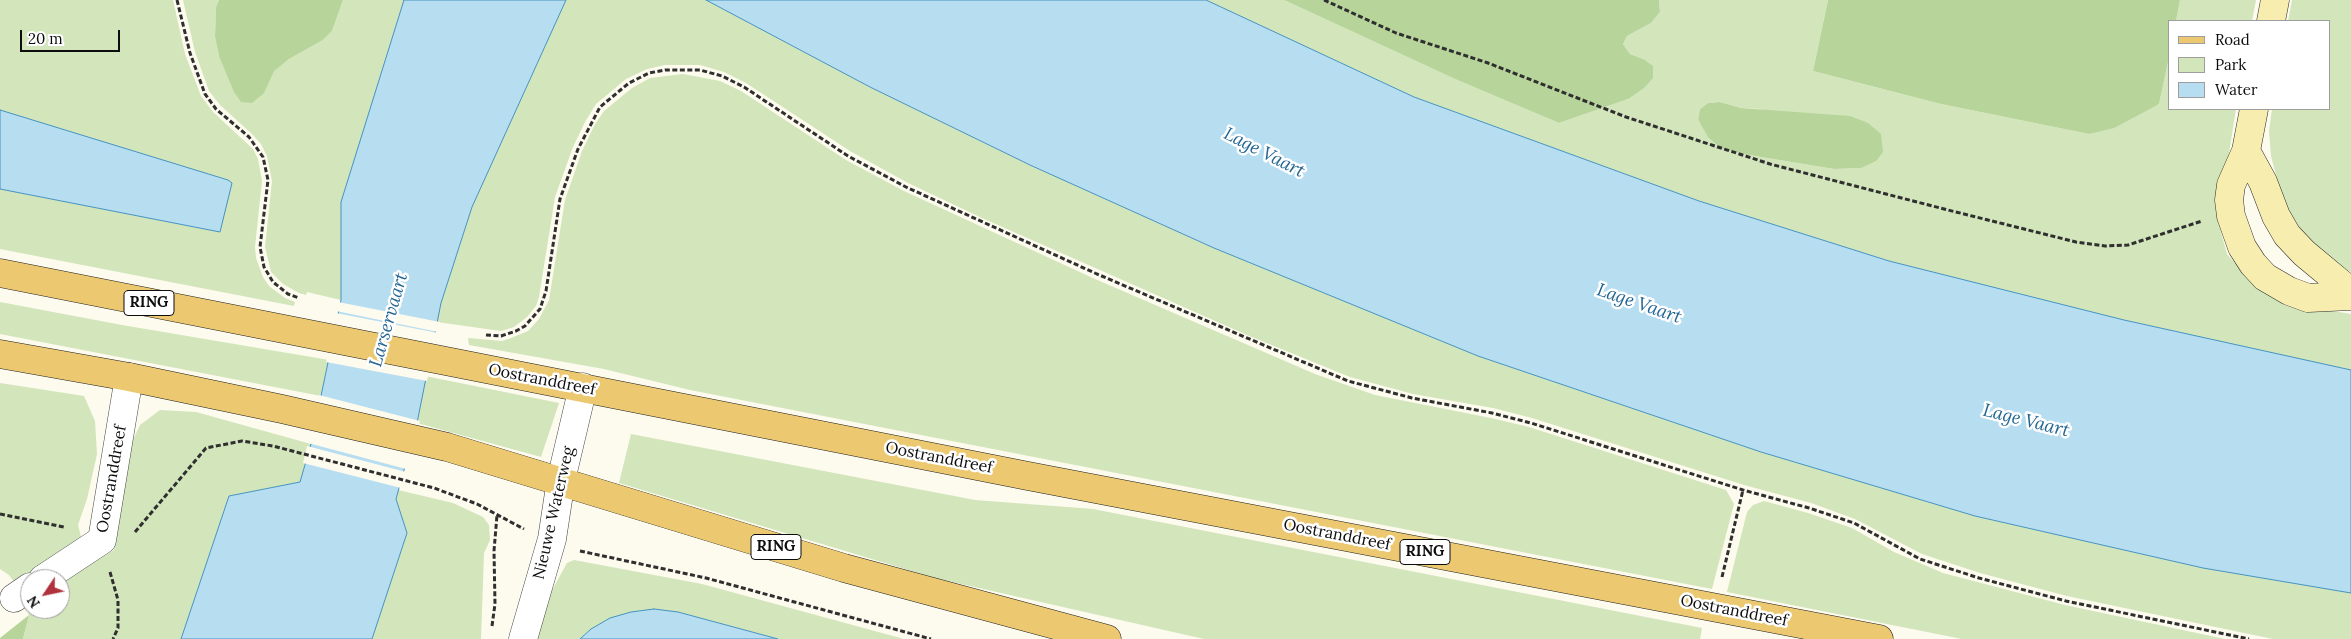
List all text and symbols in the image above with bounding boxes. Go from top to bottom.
scale bar [22,20,122,52]
legend [2168,20,2331,110]
text: 20 m [28,29,63,48]
text: Road [2215,30,2250,49]
text: Park [2215,55,2246,74]
text: Water [2215,80,2257,99]
water label: Lage Vaart [1220,123,1308,183]
water label: Larservaart [365,271,413,369]
water label: Lage Vaart [1594,279,1684,329]
road number: RING [124,290,174,316]
street label: Oostranddreef [487,360,597,400]
water label: Lage Vaart [1981,400,2071,442]
street label: Oostranddreef [93,424,131,534]
street label: Oostranddreef [884,438,994,478]
street label: Nieuwe Waterweg [529,445,579,581]
street label: Oostranddreef [1282,515,1392,555]
road number: RING [751,534,801,560]
road number: RING [1400,540,1450,564]
north arrow [20,569,70,619]
street label: Oostranddreef [1679,591,1789,631]
text: N [23,592,44,611]

